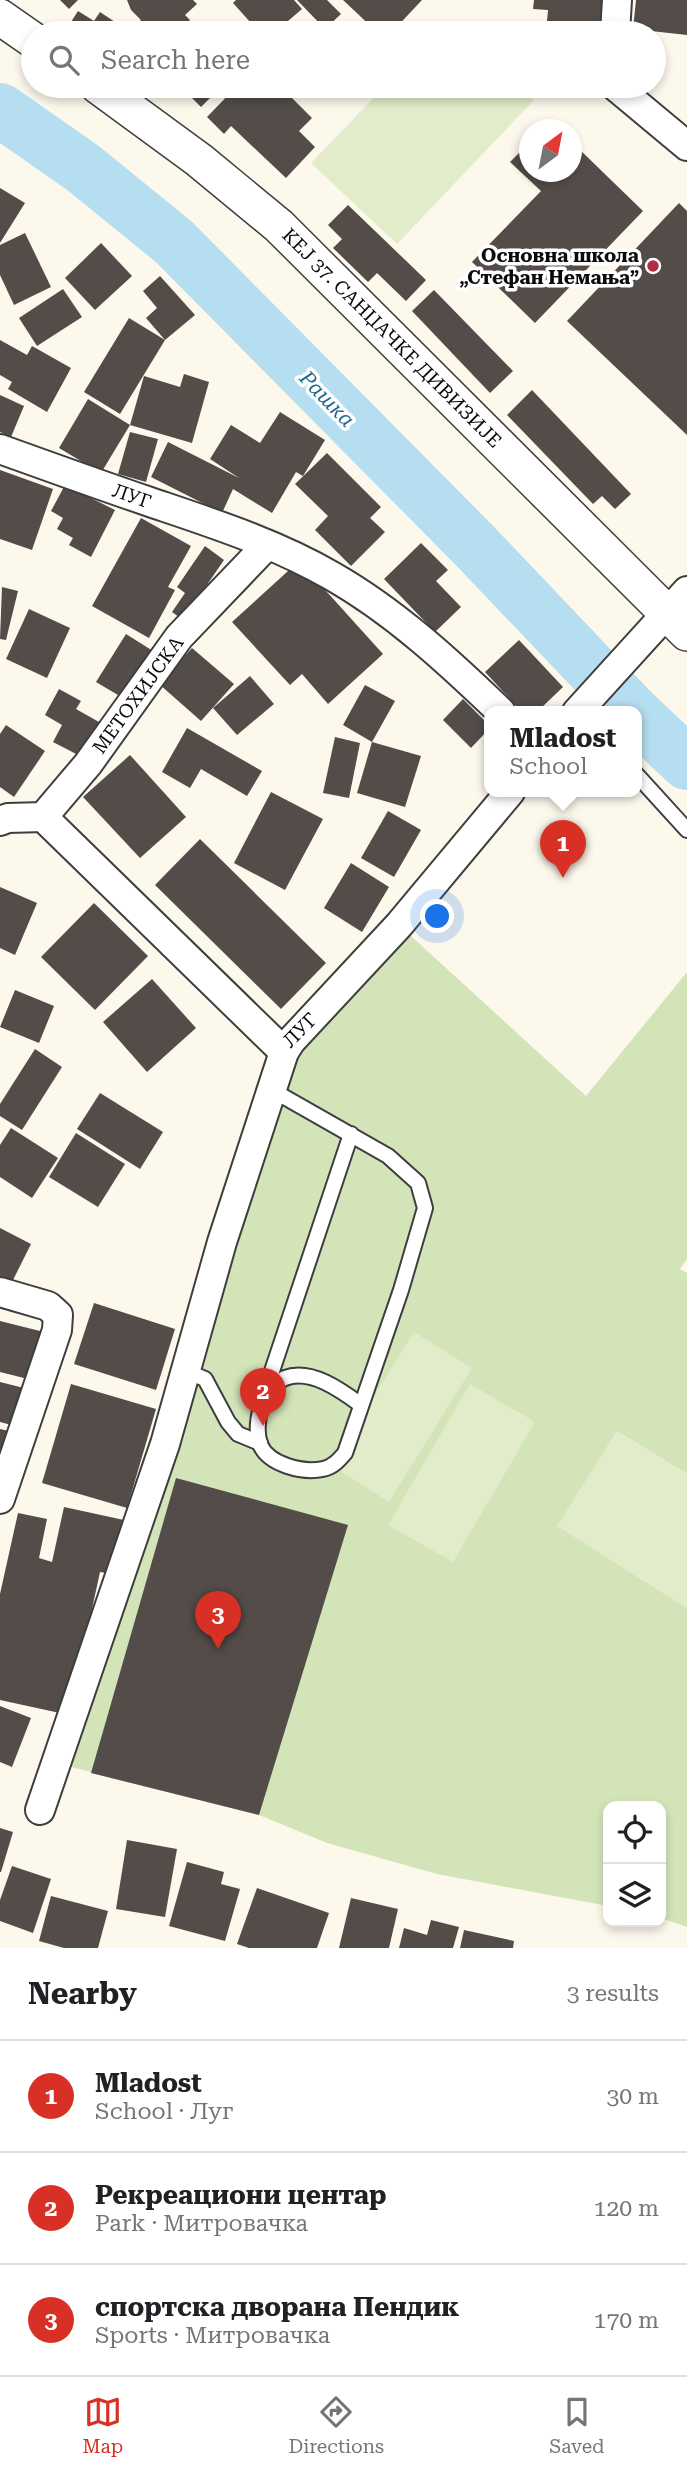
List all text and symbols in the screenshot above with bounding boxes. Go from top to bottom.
search box [21,21,666,98]
icon: search [45,41,83,79]
text: Search here [101,45,250,75]
north arrow [519,119,582,182]
street label: КЕЈ 37. САНЏАЧКЕ ДИВИЗИЈЕ [278,224,506,452]
place label: Основна школа „Стефан Немања” [459,244,639,289]
marker: Основна школа „Стефан Немања” [645,258,661,274]
water label: Рашка [294,365,359,432]
street label: ЛУГ [110,479,154,513]
street label: МЕТОХИЈСКА [88,631,189,758]
popup [484,706,642,797]
text: Mladost [510,723,616,753]
text: School [510,753,587,780]
pin: 1 [540,820,586,878]
your location [420,899,454,933]
street label: ЛУГ [278,1008,322,1052]
pin: 2 [240,1368,286,1426]
pin: 3 [195,1591,241,1649]
map controls [603,1801,666,1927]
button: locate [603,1801,666,1864]
button: layers [603,1864,666,1927]
text: Nearby [28,1976,137,2011]
text: 3 results [567,1980,659,2007]
text: Mladost [95,2068,202,2098]
text: 1 [45,2083,57,2110]
text: 30 m [606,2083,659,2110]
text: School · Луг [95,2098,234,2125]
text: Рекреациони центар [95,2180,387,2210]
text: 2 [45,2195,57,2222]
text: 120 m [594,2195,659,2222]
text: Park · Митровачка [95,2210,308,2237]
text: спортска дворана Пендик [95,2292,459,2322]
text: 3 [45,2307,57,2334]
text: 170 m [594,2307,659,2334]
text: Sports · Митровачка [95,2322,330,2349]
tab: Map [83,2393,123,2458]
tab: Directions [288,2393,384,2458]
tab: Saved [549,2393,604,2458]

